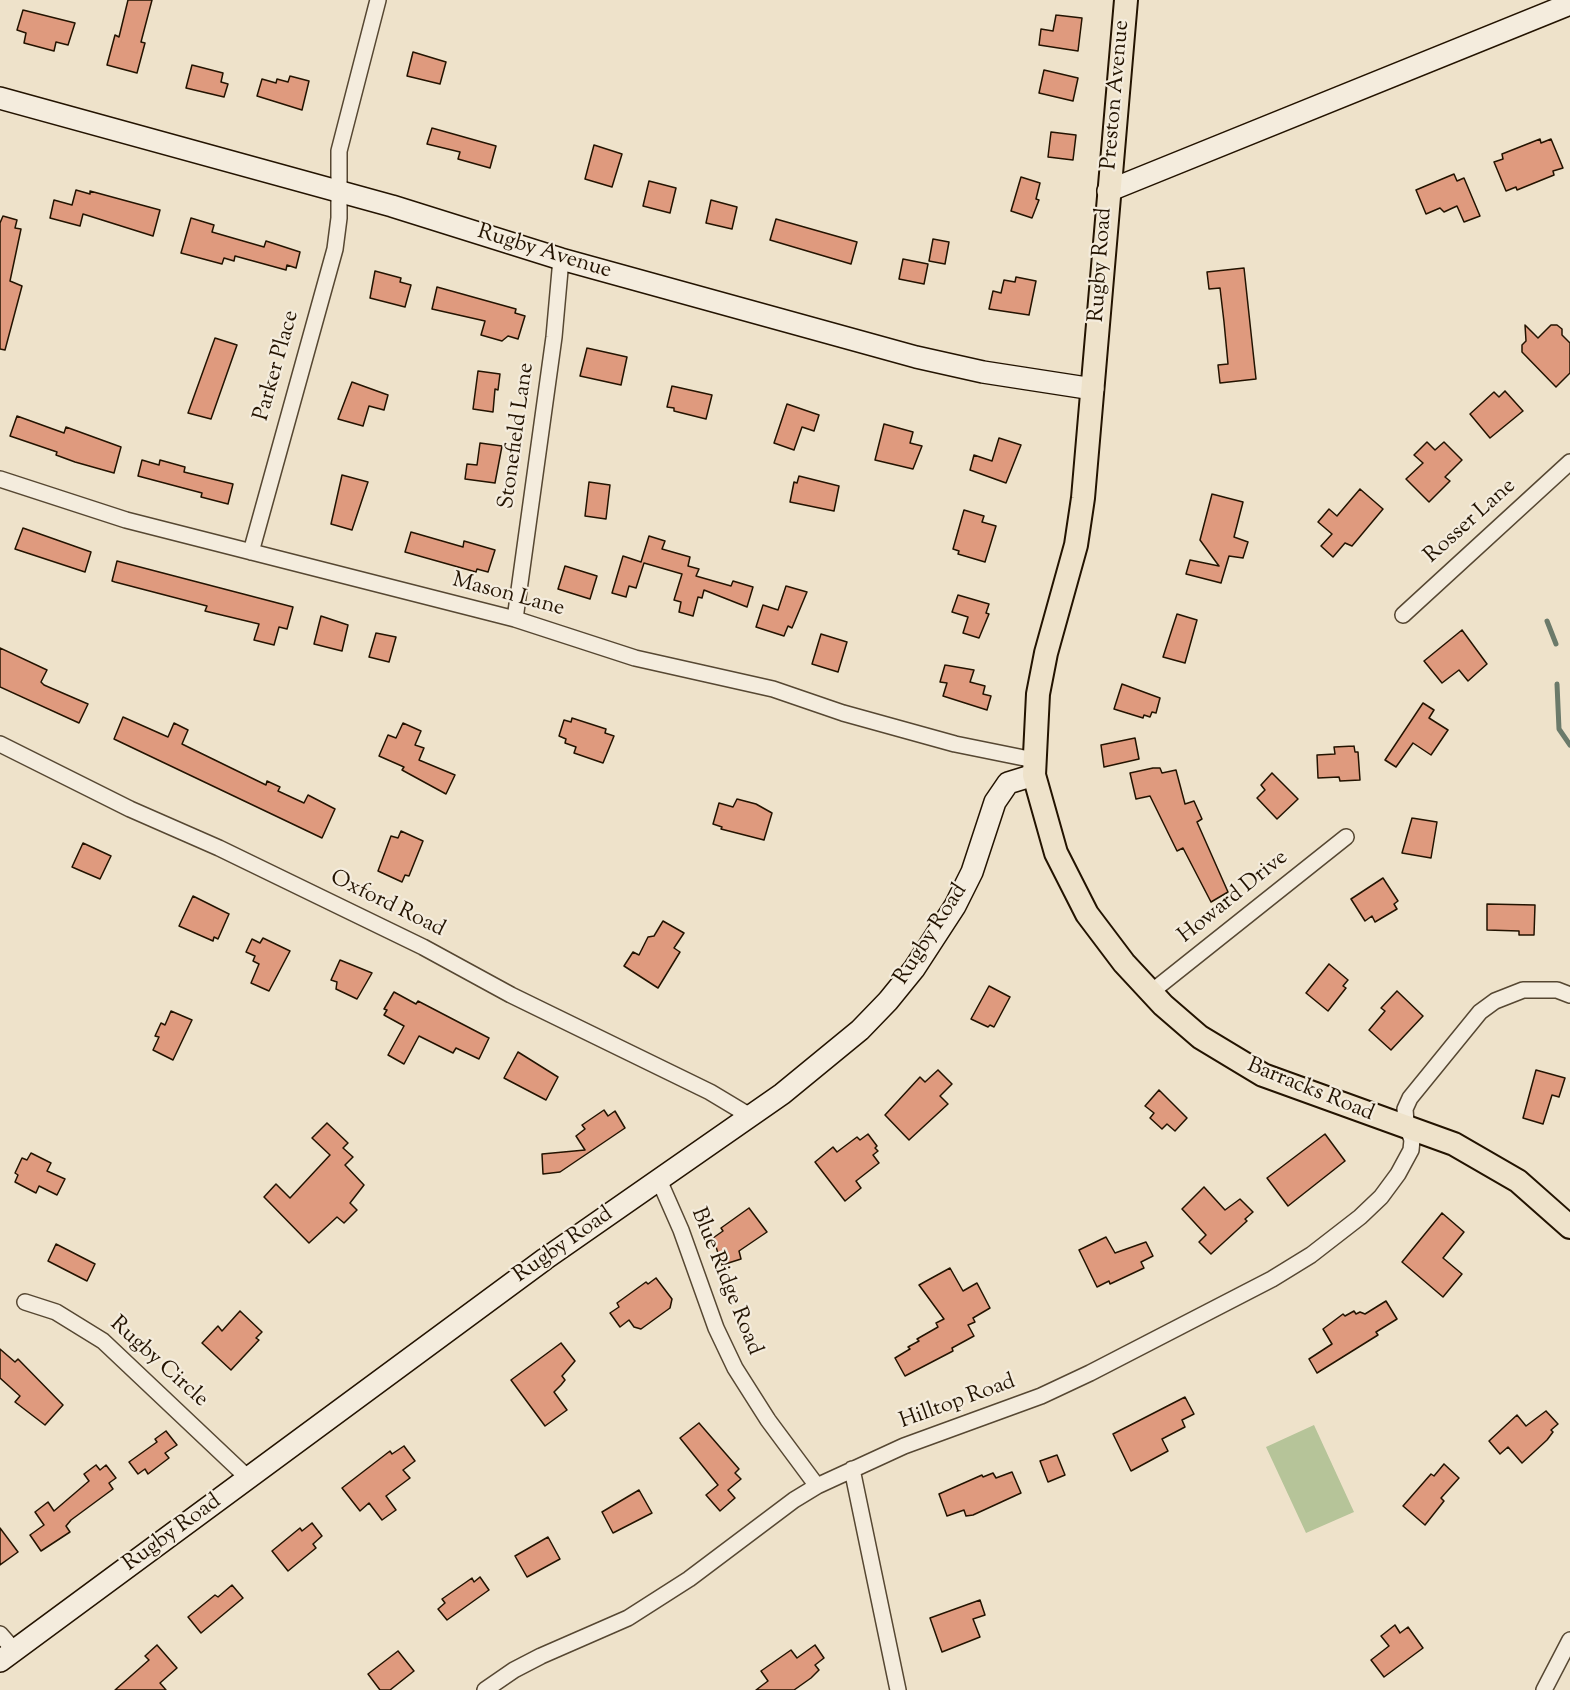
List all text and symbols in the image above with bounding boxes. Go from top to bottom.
street label: Preston Avenue [1097,19,1137,171]
street label: Rugby Road [1085,207,1119,323]
street label: Rugby Avenue [474,220,614,286]
street label: Parker Place [250,308,306,424]
street label: Stonefield Lane [495,361,541,511]
street label: Rosser Lane [1420,474,1522,570]
street label: Mason Lane [449,568,567,624]
street label: Howard Drive [1174,846,1294,950]
street label: Oxford Road [325,866,449,944]
street label: Rugby Road [890,880,974,990]
street label: Barracks Road [1243,1054,1377,1128]
street label: Rugby Road [509,1202,619,1290]
street label: Blue Ridge Road [683,1205,767,1359]
street label: Rugby Circle [103,1312,213,1414]
street label: Hilltop Road [896,1370,1020,1436]
street label: Rugby Road [119,1490,227,1578]

